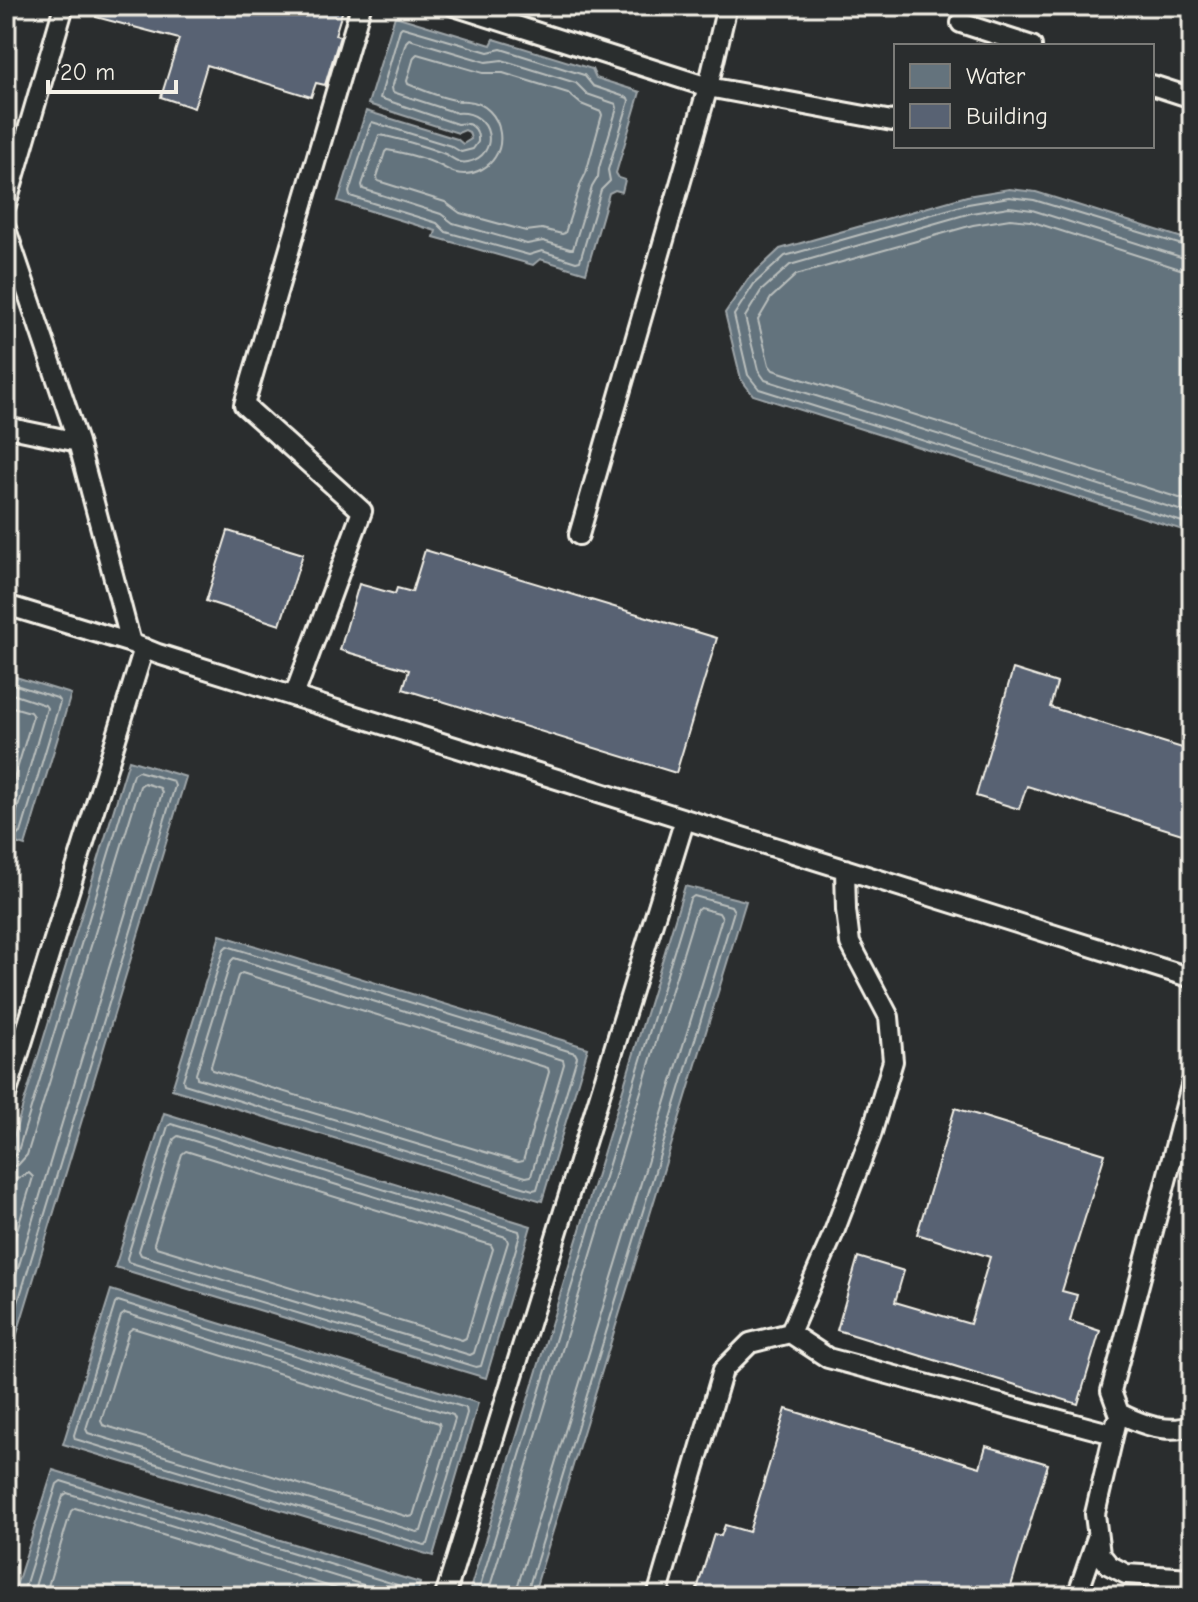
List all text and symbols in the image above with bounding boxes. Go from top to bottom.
scale bar [48,44,176,94]
legend [894,44,1154,148]
text: 20 m [60,58,115,86]
text: Water [966,62,1026,90]
text: Building [966,102,1048,130]

